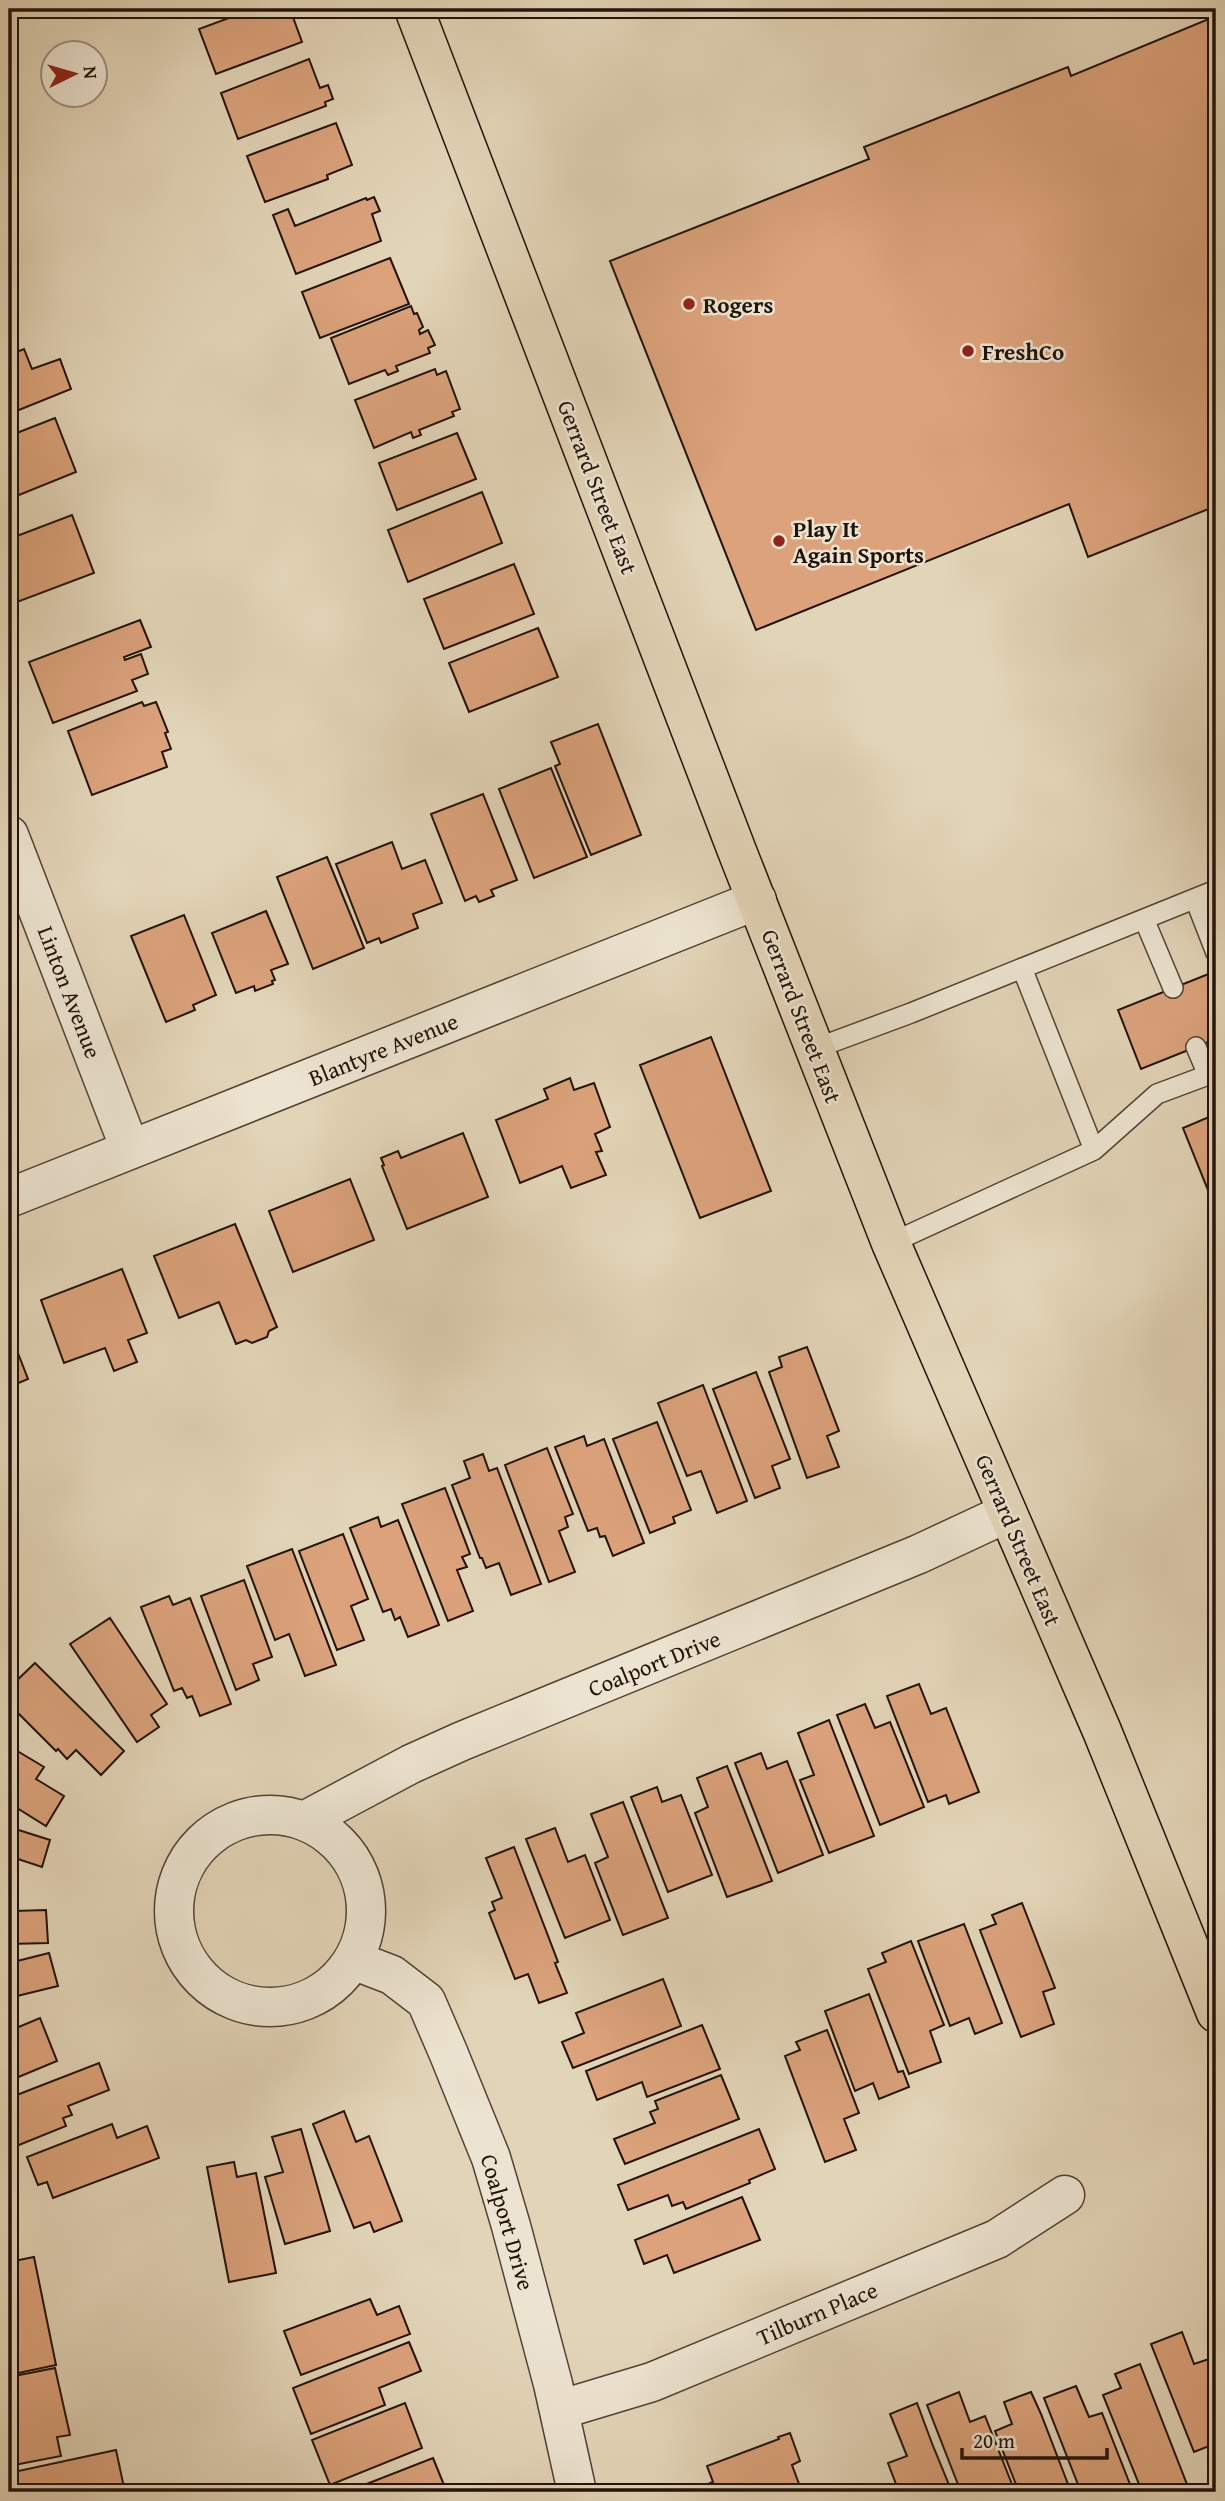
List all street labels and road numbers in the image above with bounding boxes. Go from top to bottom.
street label: Gerrard Street East [550,395,646,579]
street label: Linton Avenue [30,921,110,1063]
street label: Gerrard Street East [754,924,850,1108]
street label: Blantyre Avenue [303,1004,463,1094]
street label: Gerrard Street East [968,1449,1070,1631]
street label: Coalport Drive [583,1621,725,1705]
street label: Coalport Drive [473,2150,543,2294]
street label: Tilburn Place [752,2273,882,2353]

